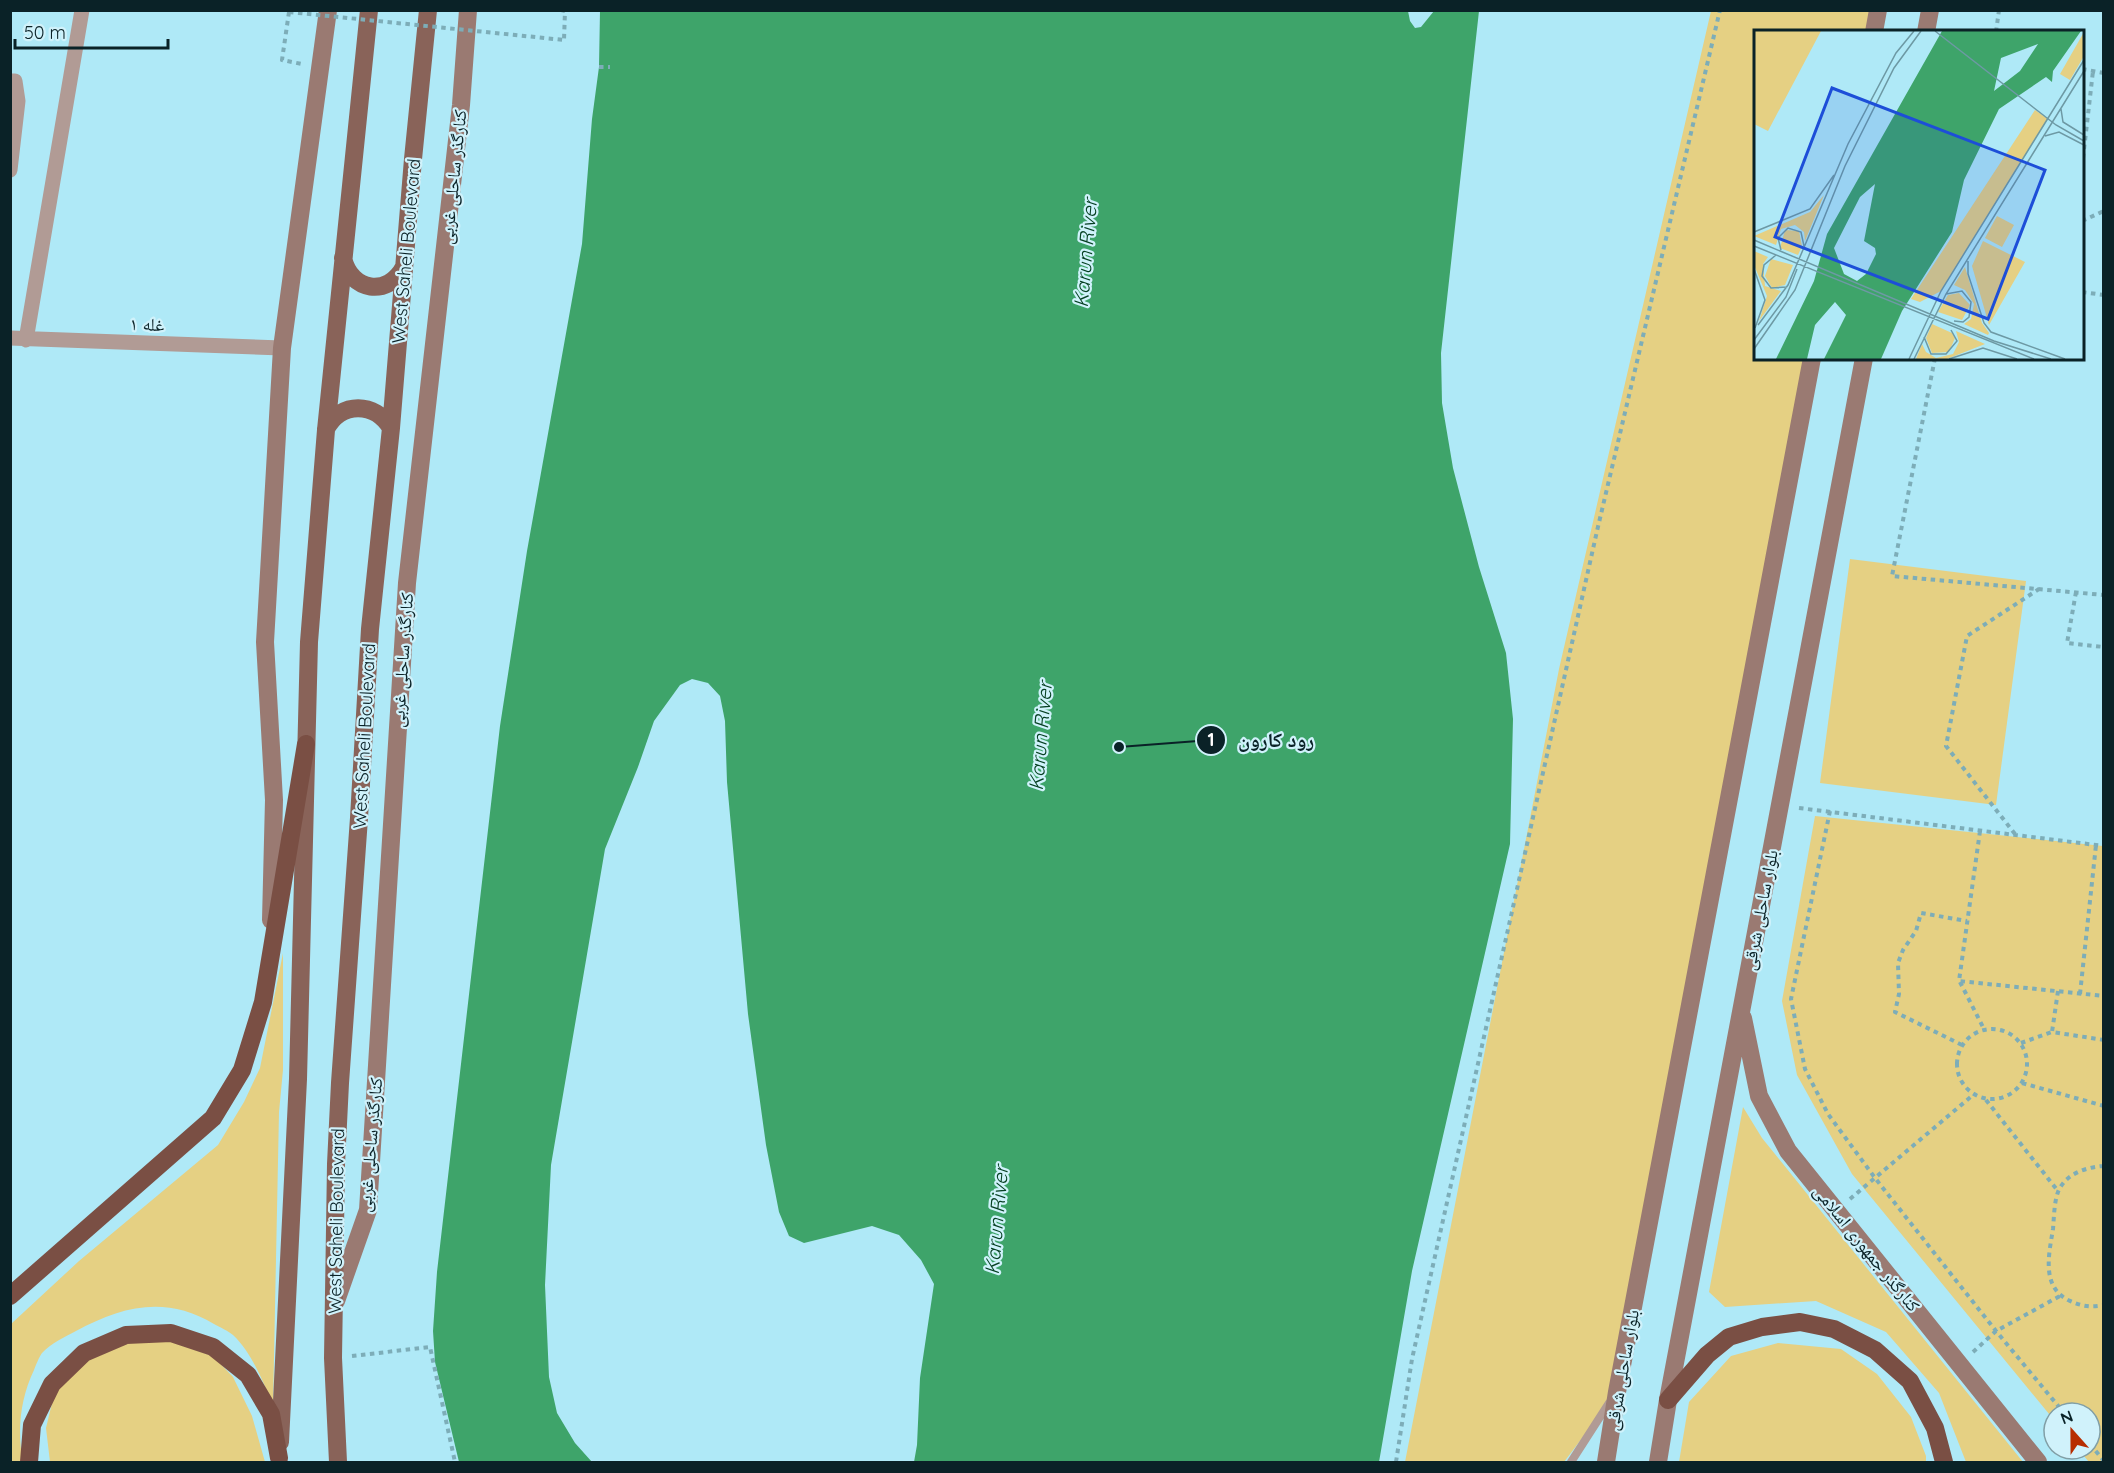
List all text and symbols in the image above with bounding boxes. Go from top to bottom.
scale bar [15,12,168,50]
text: 50 m [24,21,66,44]
inset map [1754,30,2084,360]
street label: کنارگذر ساحلی غربی [434,108,472,245]
street label: West Saheli Boulevard [386,157,426,345]
water label: Karun River [1068,195,1102,308]
street label: غله ۱ [129,312,165,336]
street label: کنارگذر ساحلی غربی [386,591,418,728]
street label: West Saheli Boulevard [348,643,380,829]
water label: Karun River [1023,678,1057,791]
callout: رود کارون [1196,721,1326,759]
text: رود کارون [1238,727,1314,752]
text: 1 [1207,728,1215,751]
street label: بلوار ساحلی شرقی [1737,848,1783,972]
street label: کنارگذر ساحلی غربی [353,1076,387,1213]
street label: West Saheli Boulevard [323,1128,349,1314]
water label: Karun River [979,1162,1013,1275]
street label: کنارگذر جمهوری اسلامی [1809,1180,1926,1317]
street label: بلوار ساحلی شرقی [1600,1308,1644,1432]
north arrow [2042,1401,2102,1461]
text: N [2058,1406,2076,1428]

